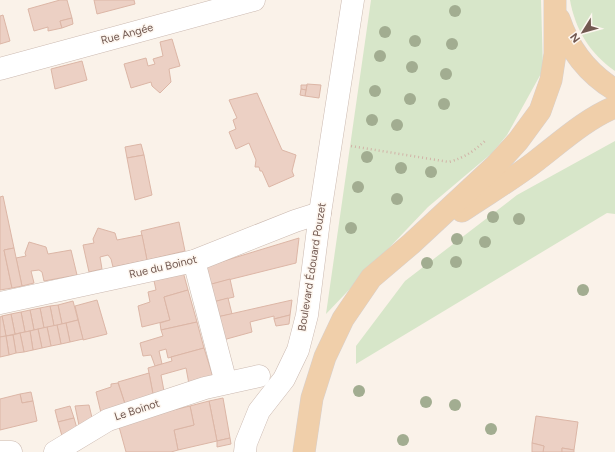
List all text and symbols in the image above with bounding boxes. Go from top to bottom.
north arrow [563,12,603,52]
street label: Rue Angée [99,21,155,47]
text: N [568,30,583,45]
street label: Boulevard Édouard Pouzet [295,202,329,332]
street label: Rue du Boinot [128,253,198,281]
street label: Le Boinot [113,397,161,423]

